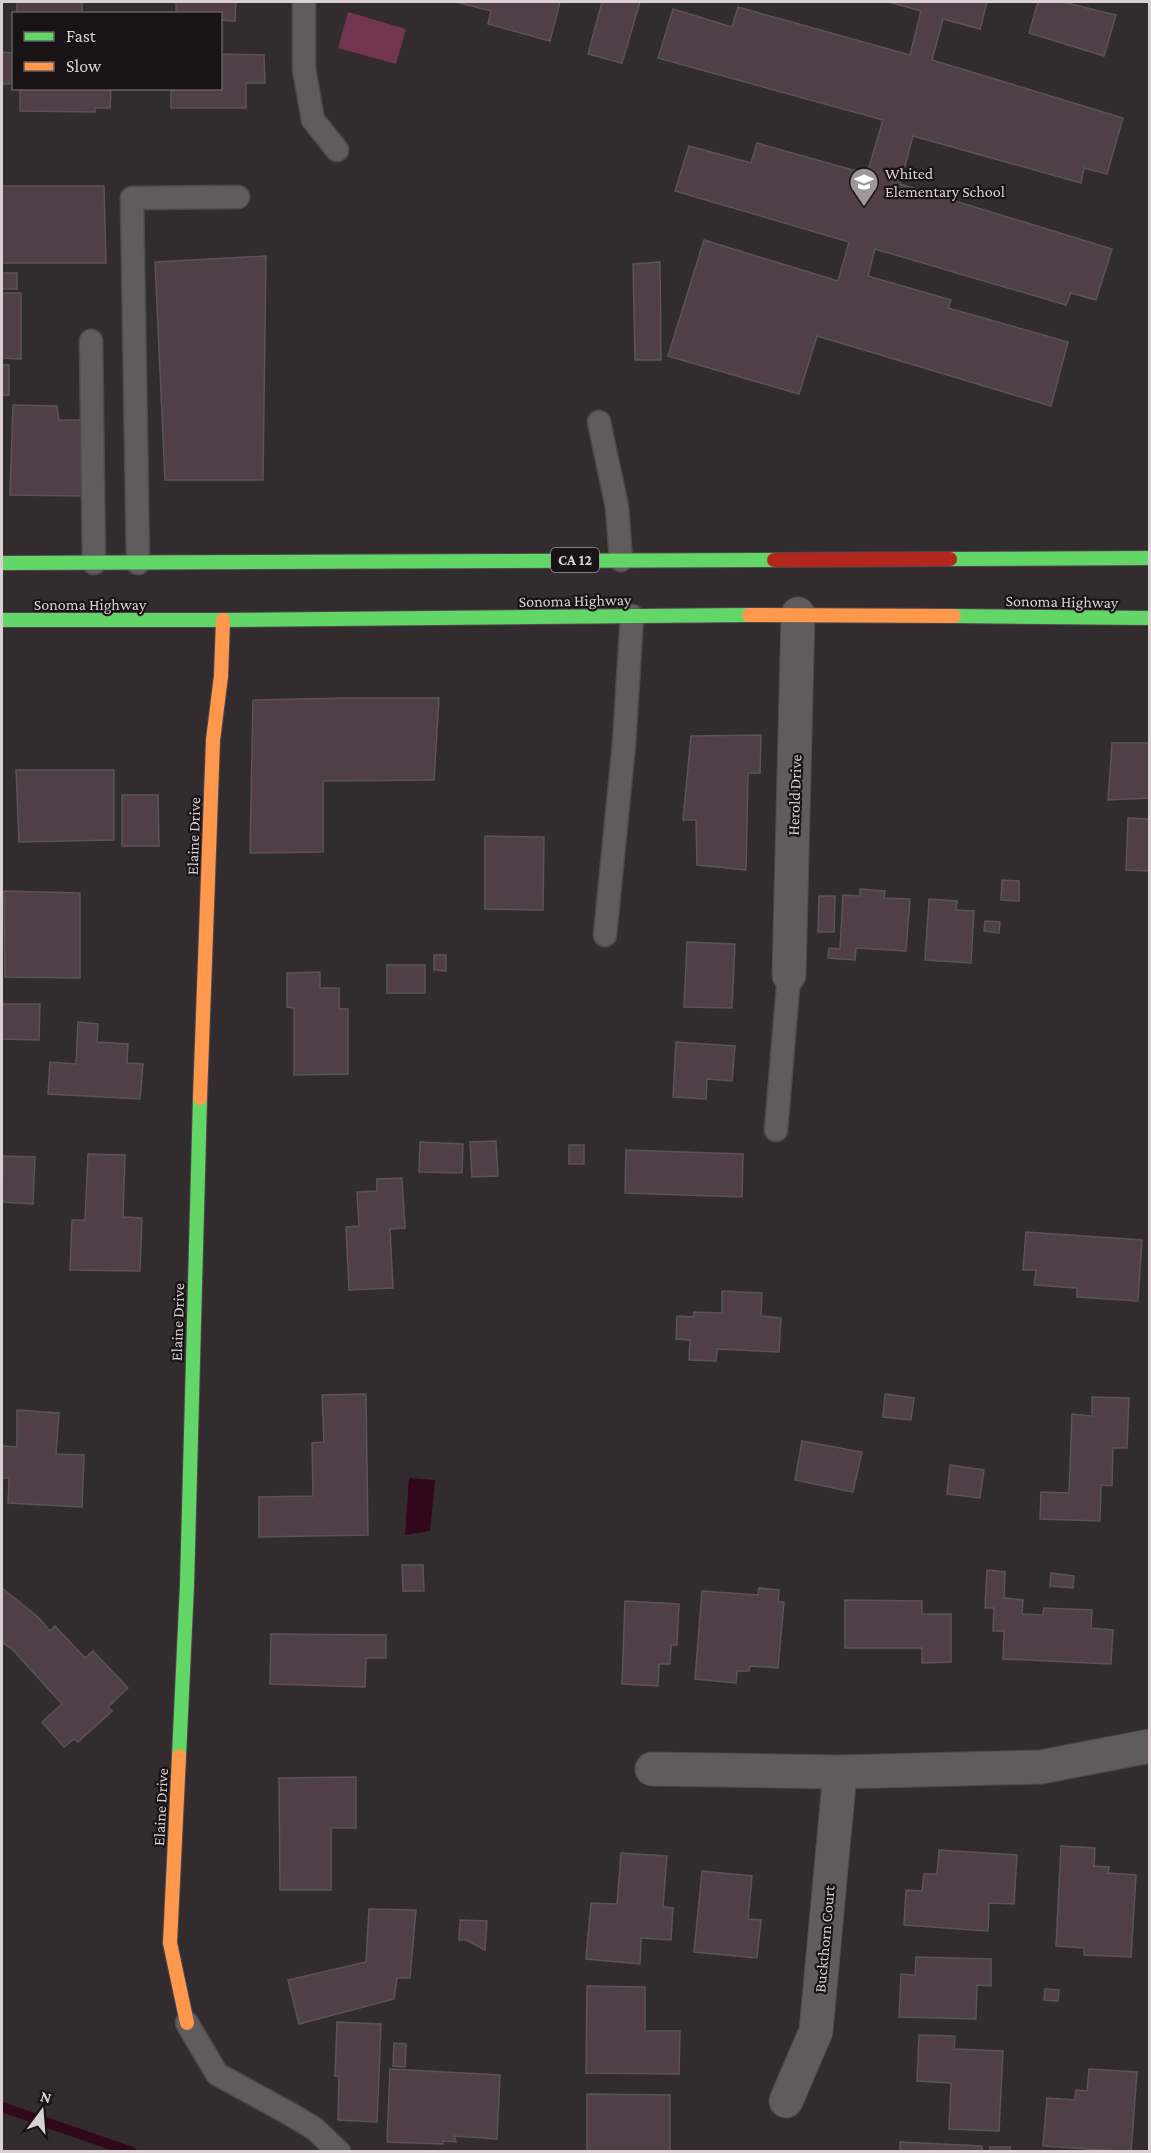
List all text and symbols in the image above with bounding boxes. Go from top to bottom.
legend [12,12,222,90]
text: Fast [66,26,97,46]
text: Slow [66,56,102,76]
place label: Whited Elementary School [885,165,1005,201]
school or university icon: Whited Elementary School [848,166,880,208]
road number: CA 12 [551,548,599,572]
street label: Sonoma Highway [519,591,632,611]
street label: Sonoma Highway [1006,592,1119,612]
street label: Sonoma Highway [34,596,147,614]
street label: Herold Drive [785,754,804,836]
street label: Elaine Drive [184,797,203,875]
street label: Elaine Drive [168,1283,187,1361]
street label: Elaine Drive [150,1768,171,1846]
street label: Buckthorn Court [811,1884,838,1993]
north arrow [12,2081,72,2141]
text: N [38,2087,54,2107]

